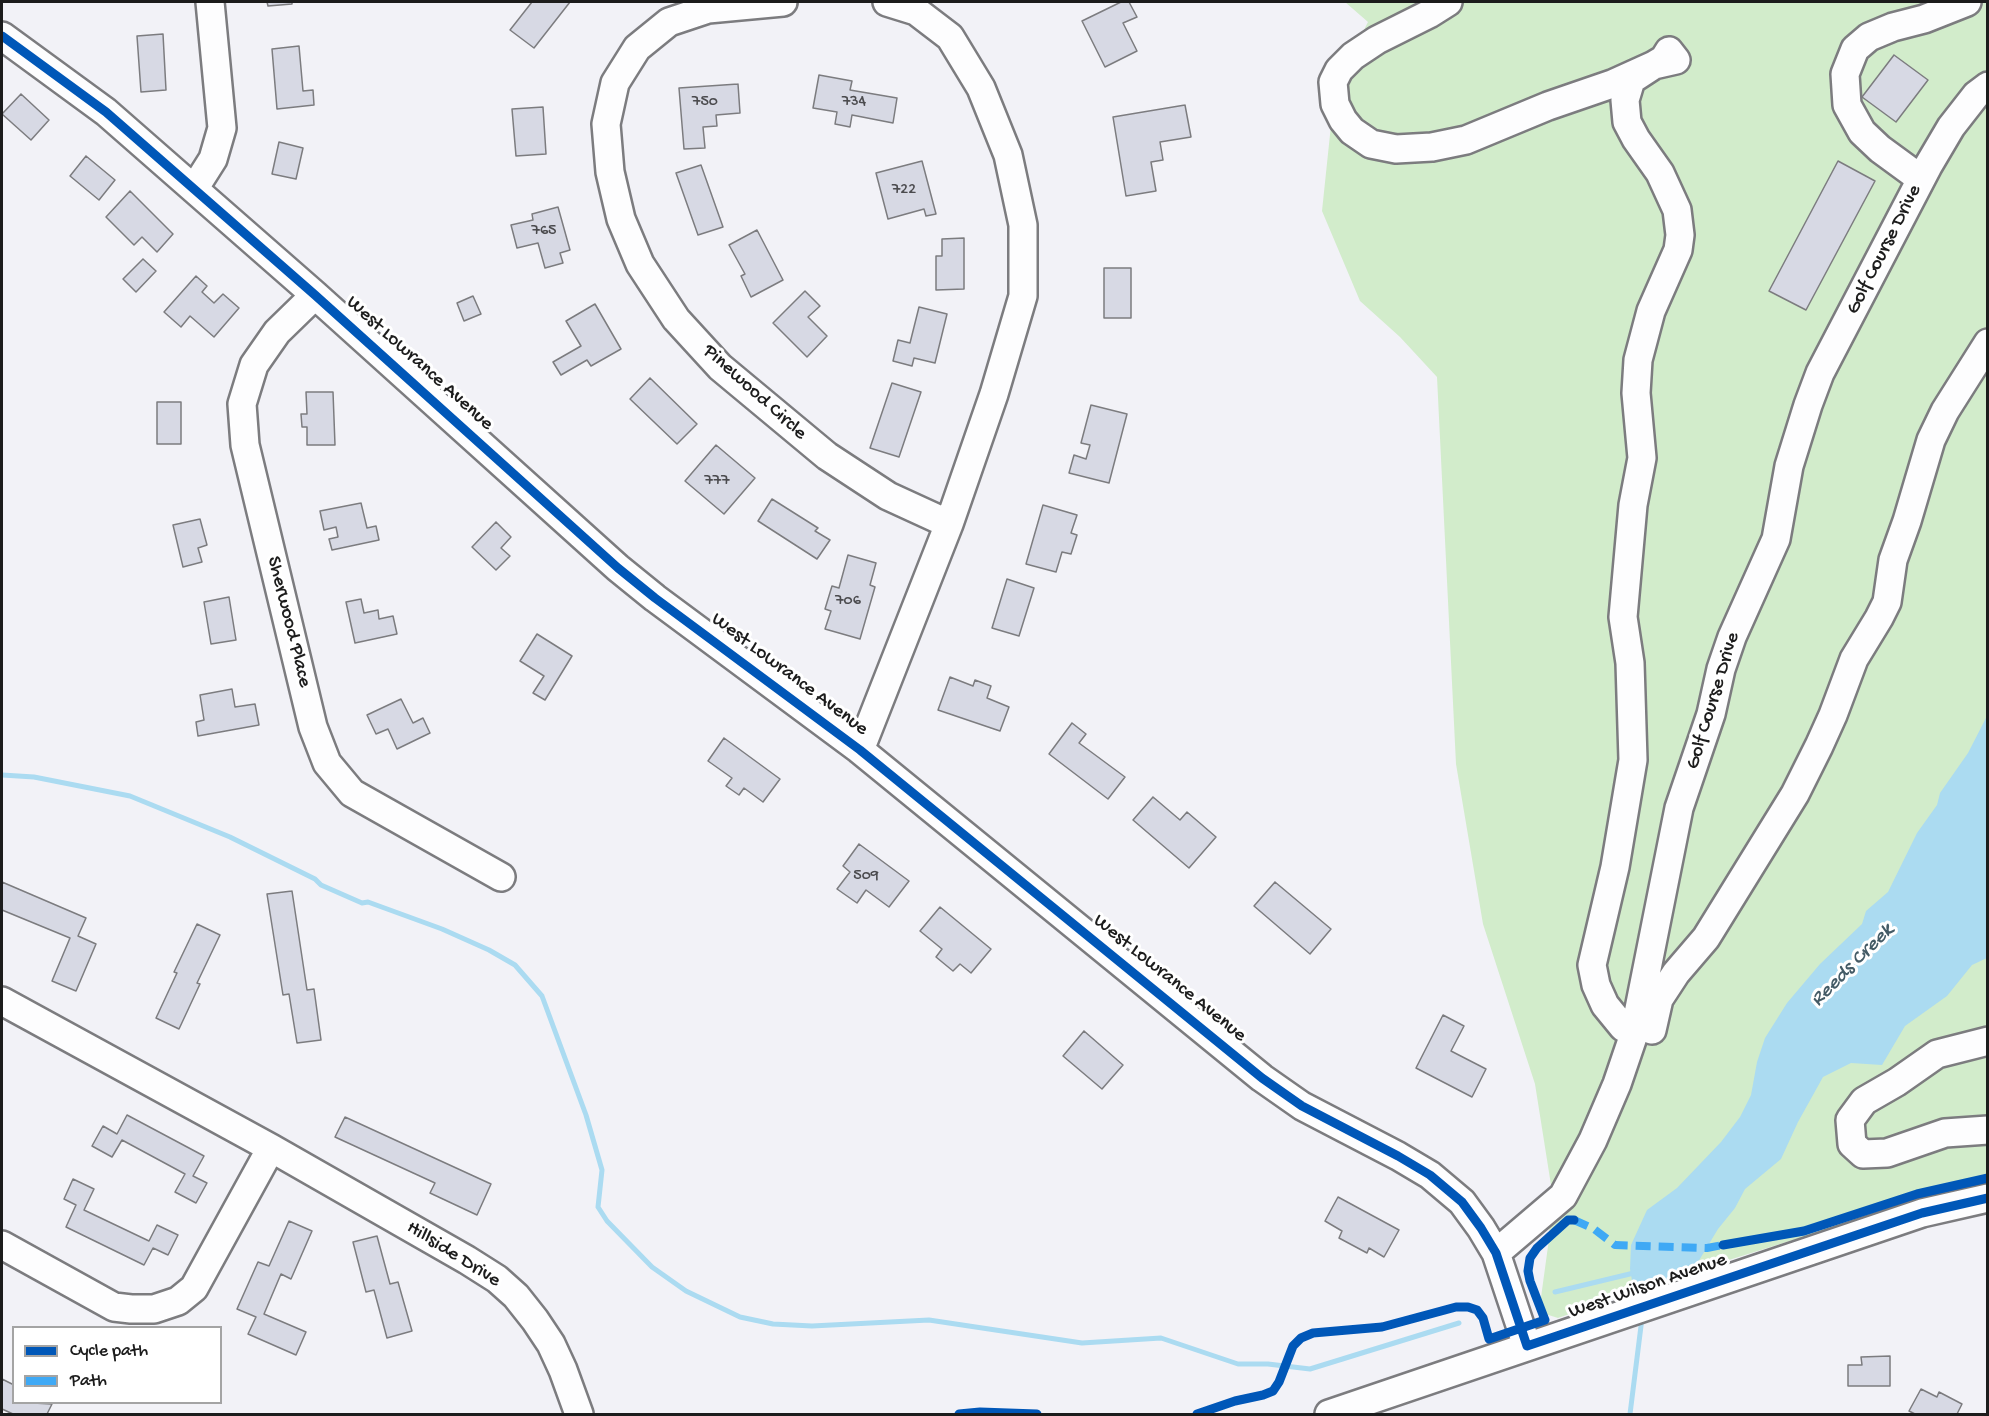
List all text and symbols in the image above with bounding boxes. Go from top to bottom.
house number: 750 [692,93,718,113]
house number: 734 [842,93,866,113]
house number: 722 [892,181,916,201]
street label: Golf Course Drive [1842,181,1928,319]
house number: 765 [532,222,556,242]
street label: West Lowrance Avenue [340,291,498,437]
street label: Pinewood Circle [697,340,811,446]
house number: 777 [705,472,729,492]
street label: Sherwood Place [260,554,316,690]
house number: 706 [835,592,861,612]
street label: West Lowrance Avenue [706,608,872,742]
street label: Golf Course Drive [1682,630,1746,772]
house number: 509 [853,867,879,887]
street label: West Lowrance Avenue [1087,910,1251,1048]
water label: Reeds Creek [1806,919,1900,1013]
street label: Hillside Drive [401,1217,505,1293]
street label: West Wilson Avenue [1566,1249,1730,1325]
legend [12,1326,222,1404]
text: Cycle path [70,1341,148,1362]
text: Path [70,1371,107,1392]

